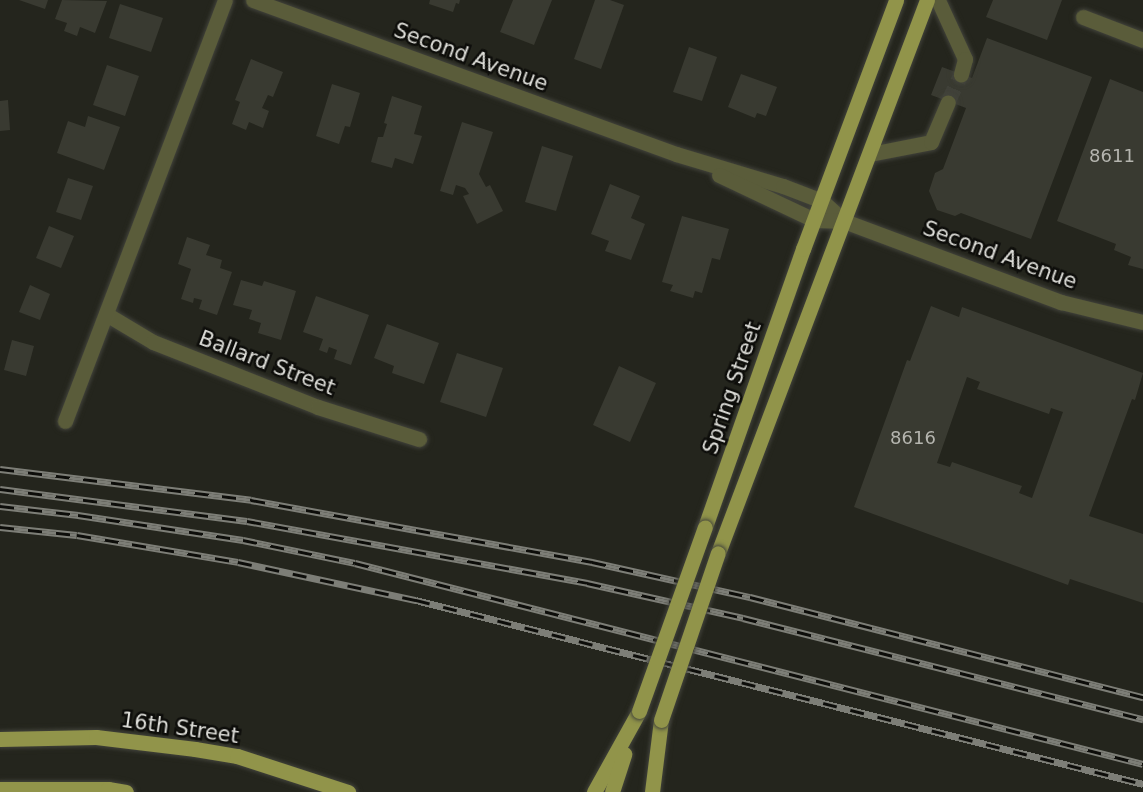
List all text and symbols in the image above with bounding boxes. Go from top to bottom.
street label: Second Avenue [391,17,551,97]
house number: 8611 [1089,145,1135,167]
street label: Second Avenue [920,215,1080,295]
street label: Spring Street [698,319,766,457]
street label: Ballard Street [195,325,339,401]
house number: 8616 [890,427,936,449]
street label: 16th Street [119,707,241,749]

